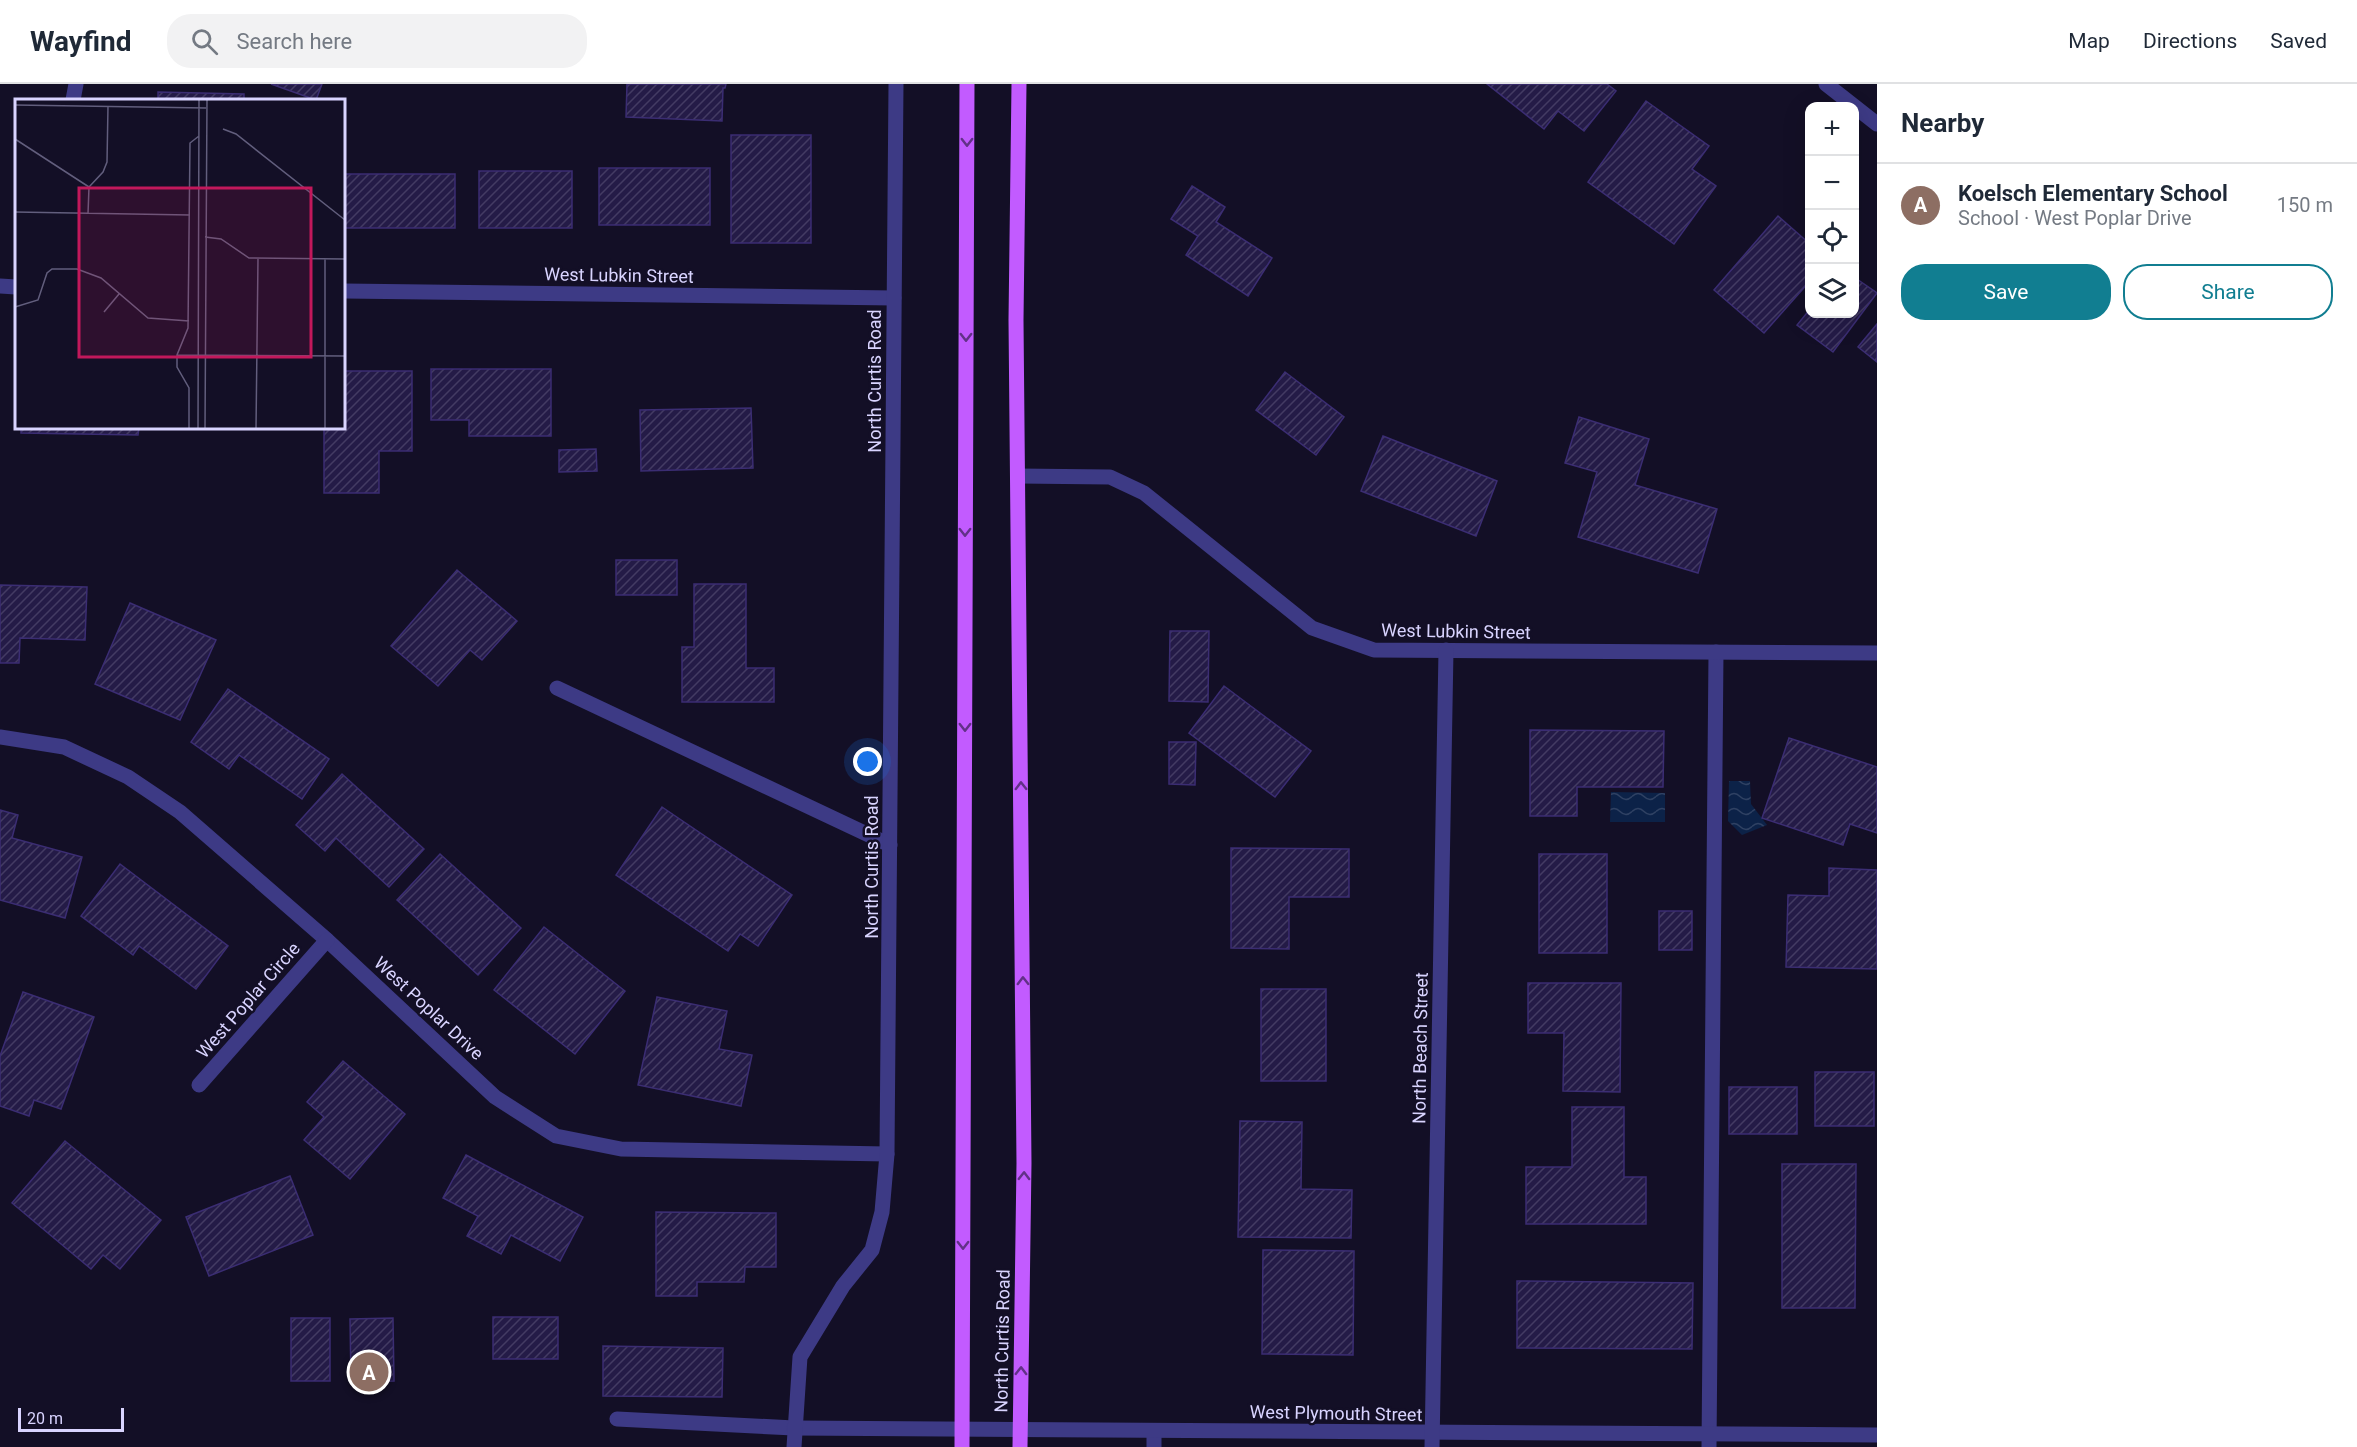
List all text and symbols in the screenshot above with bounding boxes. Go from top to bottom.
search box [167,14,587,68]
text: Wayfind [30,25,131,58]
icon: search [188,25,221,58]
text: Search here [236,29,352,54]
text: Map [2068,29,2110,53]
text: Directions [2143,29,2237,53]
text: Saved [2270,29,2327,53]
inset map [15,99,345,429]
map controls [1805,102,1859,318]
button: + [1805,102,1859,156]
text: Nearby [1901,108,1984,138]
one-way arrow [961,138,973,147]
button: − [1805,156,1859,210]
text: Koelsch Elementary School [1958,181,2228,206]
text: A [1914,193,1927,217]
text: 150 m [2277,193,2333,217]
text: School · West Poplar Drive [1958,206,2192,230]
button: locate [1805,210,1859,264]
street label: West Lubkin Street [544,263,694,287]
button: layers [1805,264,1859,318]
button: Save [1901,264,2111,320]
button: Share [2123,264,2333,320]
street label: North Curtis Road [864,309,885,453]
one-way arrow [960,333,972,342]
one-way arrow [959,528,971,537]
street label: West Lubkin Street [1381,619,1531,643]
one-way arrow [959,723,971,732]
your location [853,747,882,776]
one-way arrow [1015,781,1027,790]
street label: North Curtis Road [861,795,882,939]
street label: West Poplar Circle [192,938,304,1062]
street label: West Poplar Drive [370,952,488,1064]
street label: North Beach Street [1408,972,1432,1124]
one-way arrow [1017,976,1029,985]
one-way arrow [1018,1171,1030,1180]
one-way arrow [957,1241,969,1250]
street label: North Curtis Road [990,1269,1014,1413]
pin: A [350,1350,388,1394]
one-way arrow [1015,1366,1027,1375]
street label: West Plymouth Street [1249,1401,1423,1425]
scale bar [18,1405,124,1432]
text: 20 m [27,1409,63,1428]

